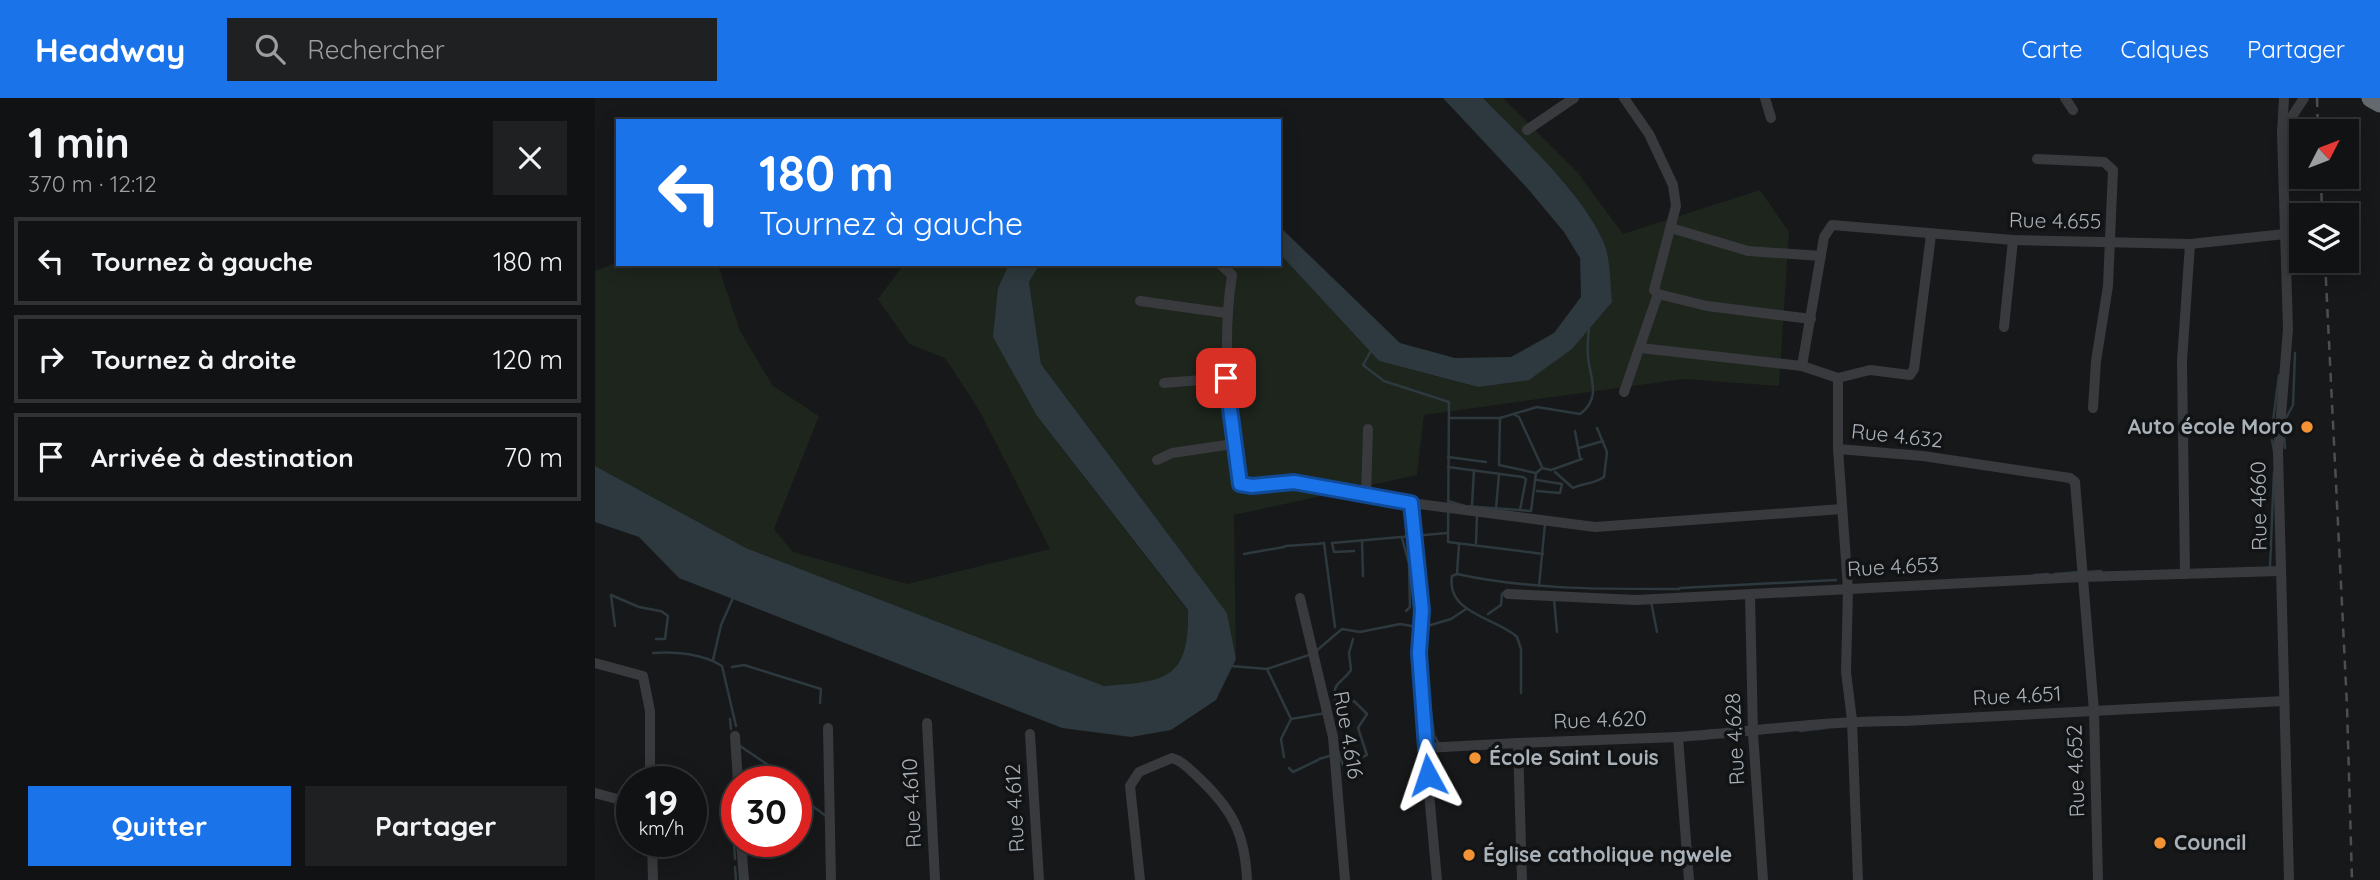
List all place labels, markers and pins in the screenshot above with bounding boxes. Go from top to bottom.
pin [1196,348,1256,408]
place label: Auto école Moro [2128,413,2293,439]
marker: Auto école Moro [2299,419,2315,435]
place label: École Saint Louis [1489,744,1659,770]
marker: École Saint Louis [1467,750,1483,766]
place label: Council [2174,829,2247,855]
marker: Council [2152,835,2168,851]
place label: Église catholique ngwele [1483,841,1732,867]
marker: Église catholique ngwele [1461,847,1477,863]

